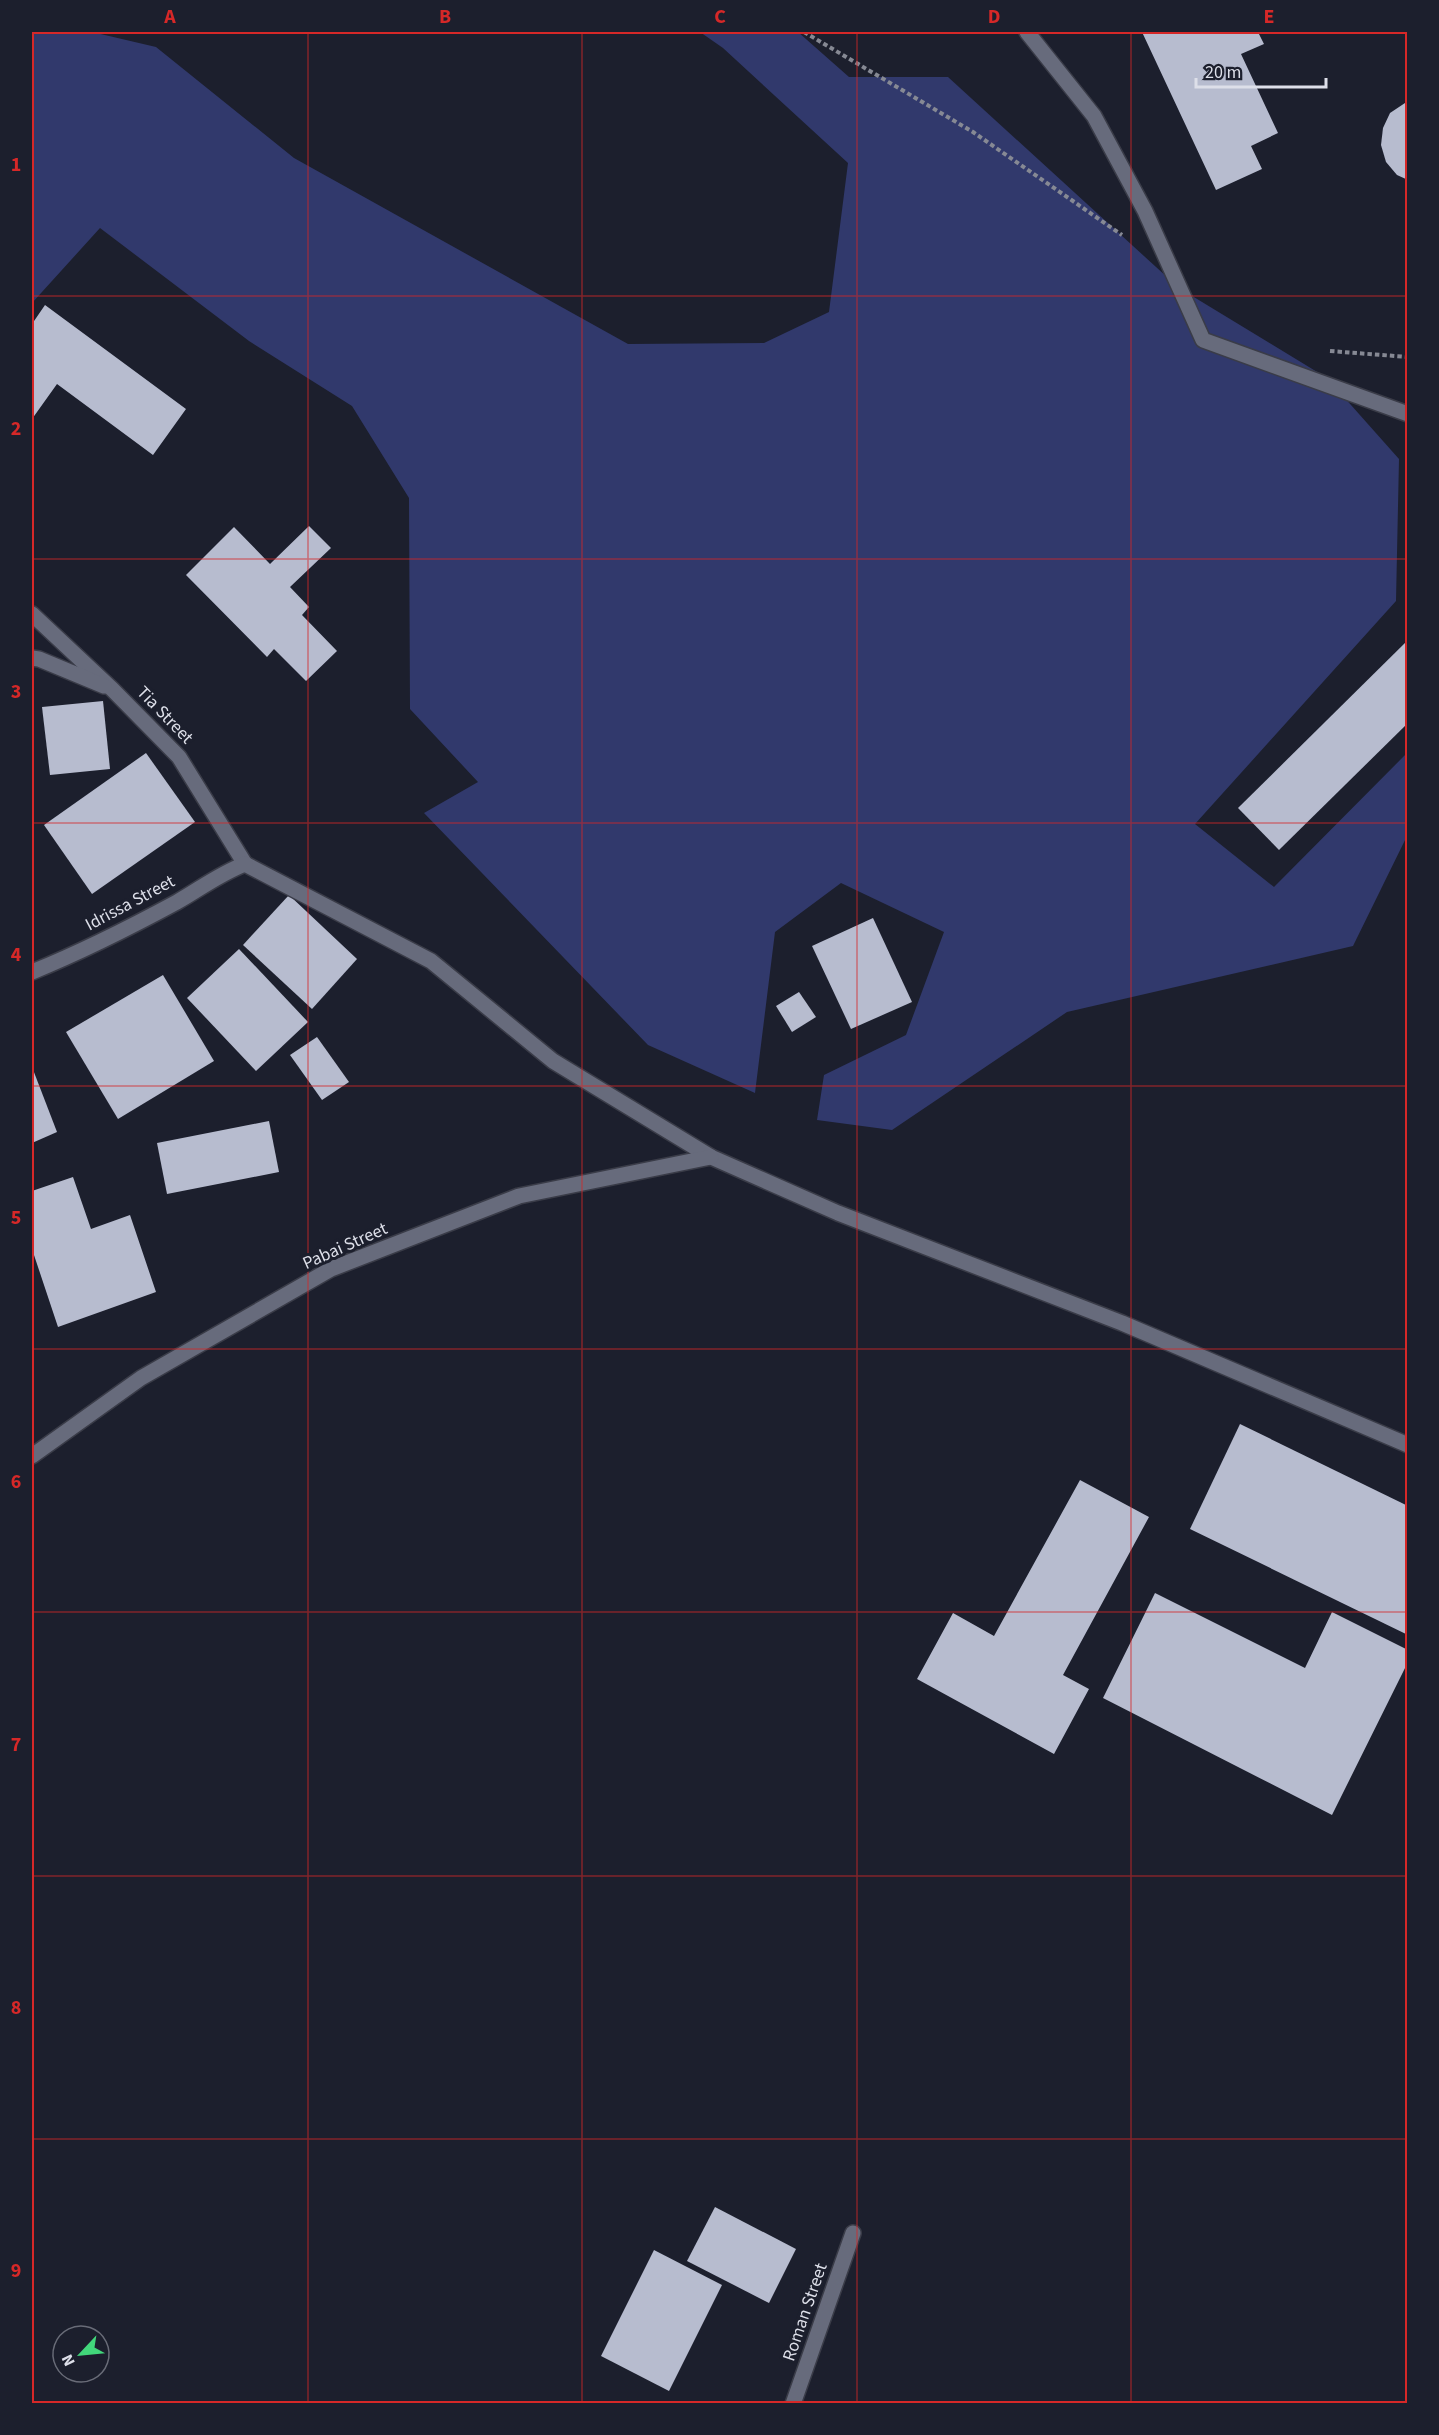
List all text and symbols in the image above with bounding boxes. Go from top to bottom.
text: A [163,3,176,31]
text: B [439,3,451,31]
text: C [714,3,726,31]
text: D [988,3,1000,31]
text: E [1264,3,1274,31]
scale bar [1196,51,1326,89]
text: 20 m [1205,60,1241,85]
text: 1 [11,151,21,179]
text: 2 [11,415,21,443]
text: 3 [11,678,21,706]
street label: Tia Street [131,680,199,750]
street label: Idrissa Street [81,869,179,937]
text: 4 [11,941,22,969]
text: 5 [11,1204,21,1232]
street label: Pabai Street [299,1216,391,1276]
text: 6 [11,1468,21,1496]
text: 7 [11,1731,21,1759]
text: 8 [11,1994,21,2022]
text: 9 [11,2257,21,2285]
street label: Roman Street [777,2260,833,2364]
north arrow [51,2324,111,2384]
text: N [56,2351,81,2370]

